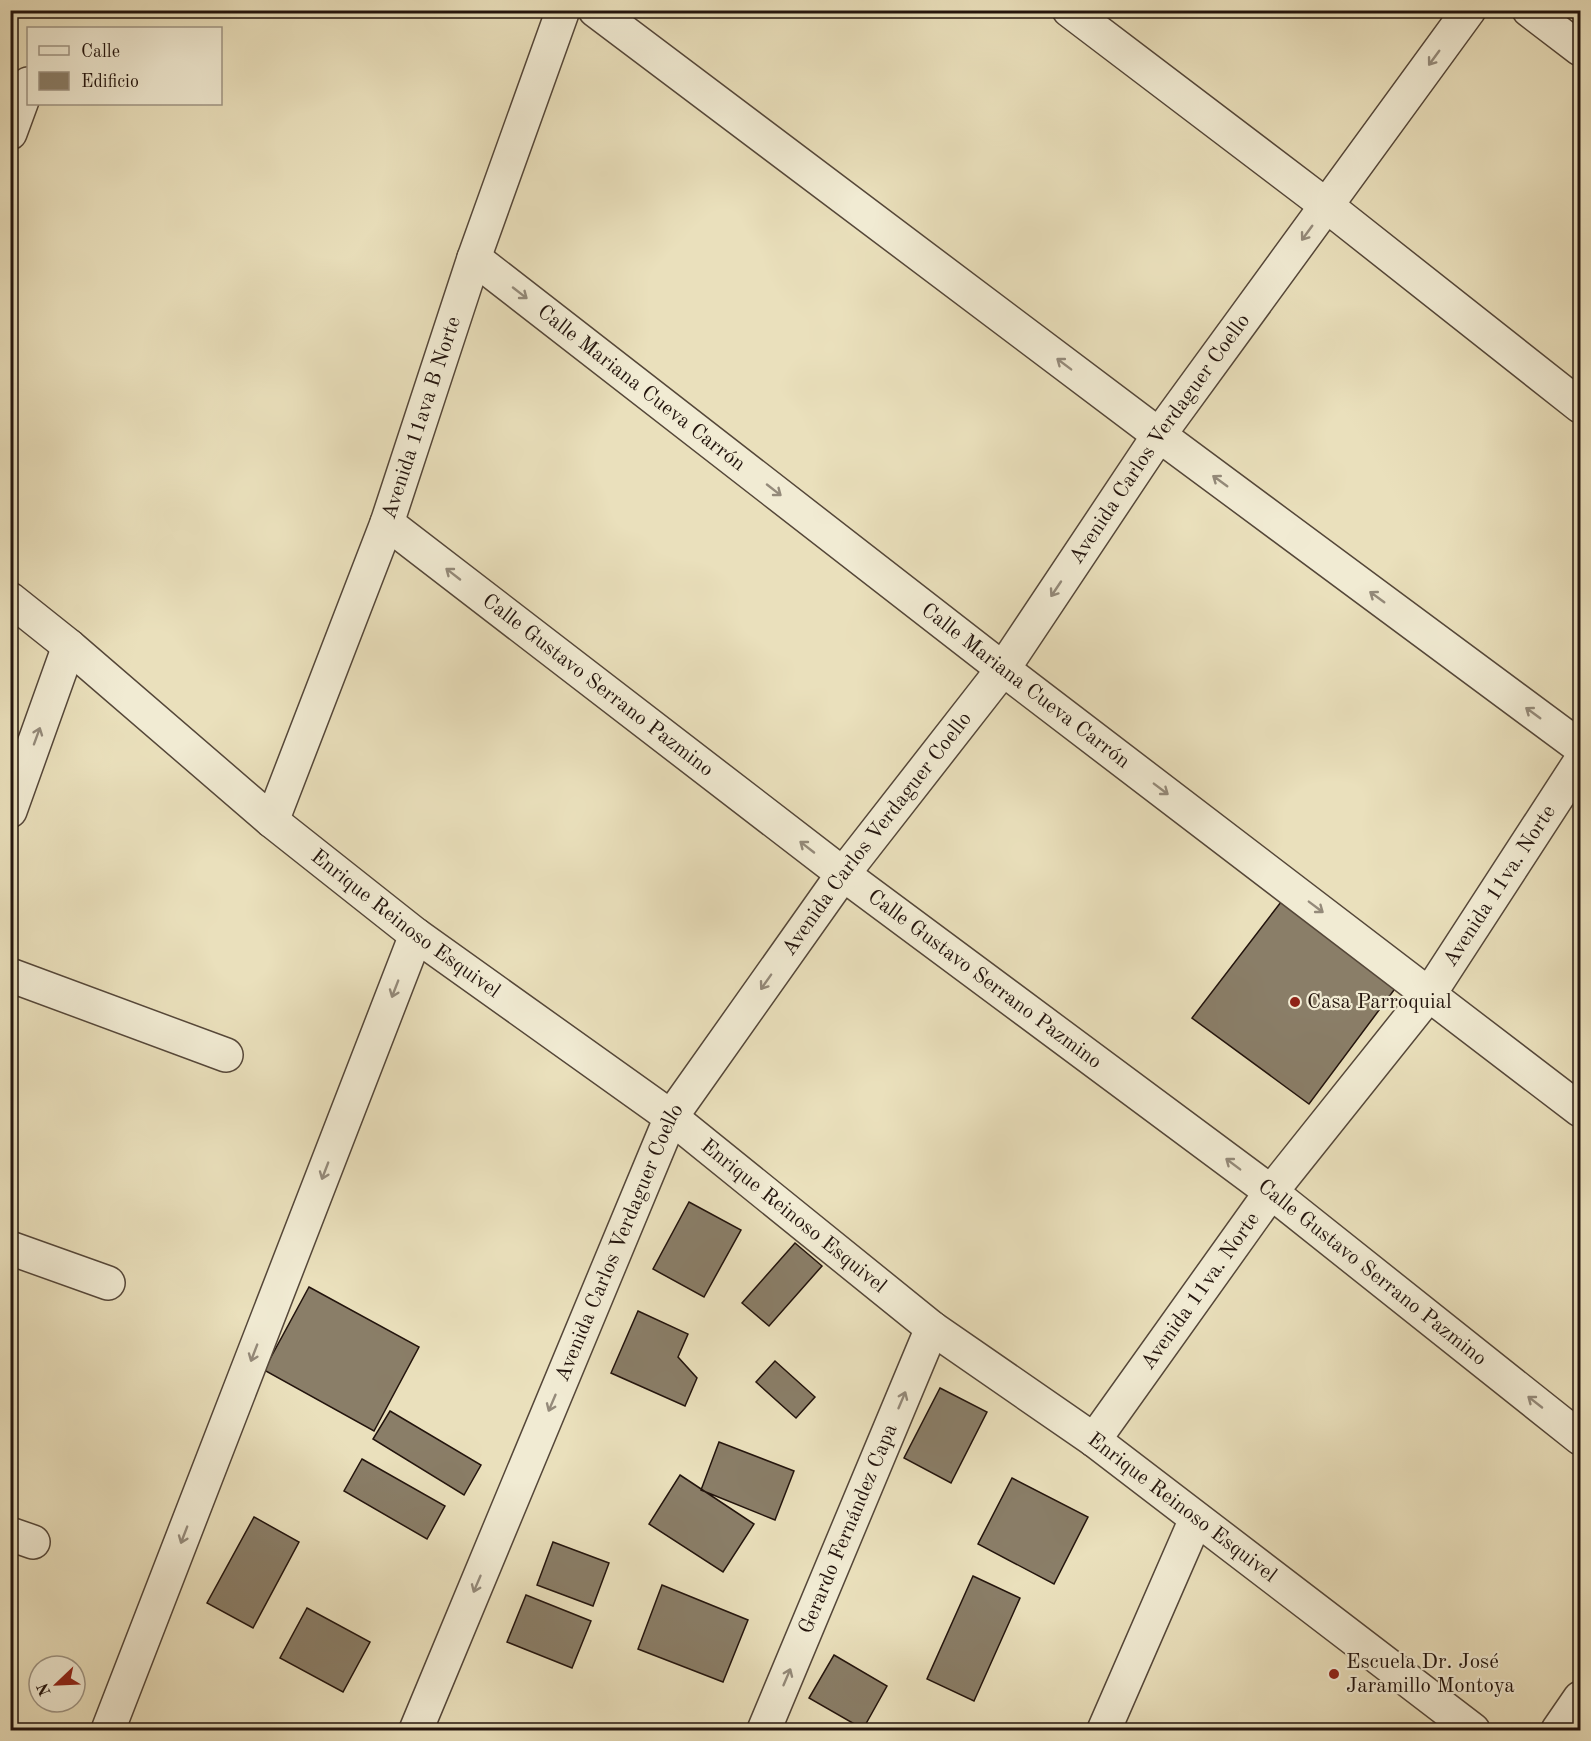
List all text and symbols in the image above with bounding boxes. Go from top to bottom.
legend [27,27,222,105]
text: Calle [81,43,120,61]
one-way arrow [1428,49,1441,65]
text: Edificio [81,73,139,91]
one-way arrow [1301,224,1314,240]
one-way arrow [512,287,528,300]
street label: Calle Mariana Cueva Carrón [534,301,749,475]
street label: Avenida Carlos Verdaguer Coello [1066,310,1254,568]
street label: Avenida 11ava B Norte [378,314,465,522]
one-way arrow [1056,357,1072,370]
one-way arrow [1212,474,1228,487]
one-way arrow [766,484,782,497]
one-way arrow [446,567,462,580]
one-way arrow [1050,580,1062,597]
street label: Calle Gustavo Serrano Pazmino [478,590,717,781]
one-way arrow [1369,590,1385,603]
street label: Calle Mariana Cueva Carrón [917,599,1134,772]
one-way arrow [1526,706,1542,719]
street label: Avenida Carlos Verdaguer Coello [778,708,976,960]
one-way arrow [33,727,44,746]
one-way arrow [1153,782,1169,795]
street label: Avenida 11va. Norte [1439,801,1559,971]
one-way arrow [800,840,816,853]
street label: Enrique Reinoso Esquivel [307,846,504,1002]
street label: Calle Gustavo Serrano Pazmino [864,886,1106,1073]
one-way arrow [1308,900,1324,913]
one-way arrow [760,974,772,990]
one-way arrow [389,980,400,998]
place label: Casa Parroquial [1307,992,1452,1013]
marker: Casa Parroquial [1288,995,1302,1009]
street label: Avenida Carlos Verdaguer Coello [552,1100,688,1385]
street label: Enrique Reinoso Esquivel [697,1135,890,1297]
one-way arrow [1226,1158,1242,1170]
one-way arrow [318,1161,329,1180]
street label: Calle Gustavo Serrano Pazmino [1254,1176,1490,1370]
street label: Avenida 11va. Norte [1137,1208,1263,1374]
one-way arrow [248,1343,259,1362]
one-way arrow [897,1391,908,1409]
one-way arrow [546,1394,557,1412]
one-way arrow [1527,1395,1543,1408]
street label: Gerardo Fernández Capa [795,1421,901,1637]
street label: Enrique Reinoso Esquivel [1084,1429,1281,1586]
one-way arrow [177,1525,188,1544]
one-way arrow [471,1574,482,1592]
place label: Escuela Dr. José Jaramillo Montoya [1346,1652,1515,1697]
north arrow [27,1654,87,1714]
marker: Escuela Dr. José Jaramillo Montoya [1327,1667,1341,1681]
one-way arrow [782,1668,793,1686]
text: N [35,1680,55,1698]

